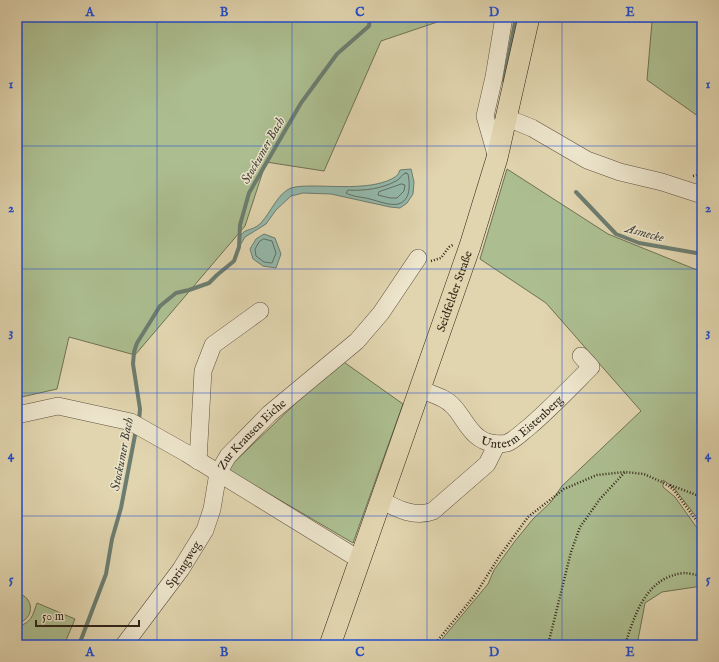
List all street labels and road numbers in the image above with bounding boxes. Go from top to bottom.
street label: Seidfelder Straße [434,248,476,334]
street label: Unterm Eistenberg [479,392,567,452]
street label: Zur Krausen Eiche [214,396,290,473]
street label: Springweg [162,538,205,591]

